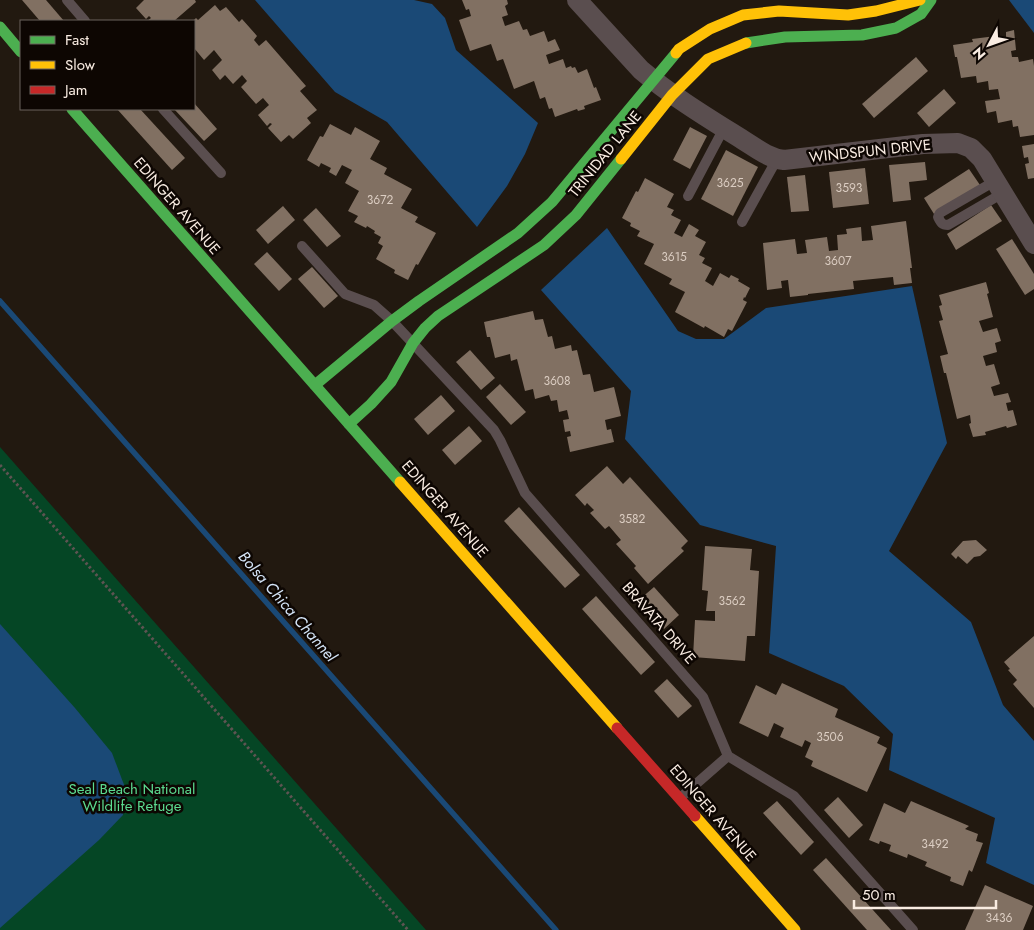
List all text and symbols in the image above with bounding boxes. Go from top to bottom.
legend [20,20,195,110]
north arrow [964,20,1014,70]
text: Fast [65,29,89,51]
text: N [968,43,990,64]
text: Slow [65,54,96,76]
text: Jam [63,79,88,101]
street label: TRINIDAD LANE [563,106,647,202]
street label: WINDSPUN DRIVE [808,134,932,168]
street label: EDINGER AVENUE [129,153,225,259]
house number: 3625 [716,174,744,192]
house number: 3593 [836,179,863,197]
house number: 3672 [367,191,393,209]
house number: 3615 [661,248,687,266]
house number: 3607 [825,252,852,270]
house number: 3608 [543,372,571,390]
street label: EDINGER AVENUE [397,456,493,562]
house number: 3582 [619,510,646,528]
water label: Bolsa Chica Channel [233,546,343,668]
street label: BRAVATA DRIVE [617,577,701,669]
house number: 3562 [718,592,746,610]
house number: 3506 [816,728,844,746]
street label: EDINGER AVENUE [665,760,761,866]
park label: Seal Beach National Wildlife Refuge [68,778,196,817]
house number: 3492 [921,835,949,853]
scale bar [854,878,996,910]
text: 50 m [862,884,896,906]
house number: 3436 [985,909,1013,927]

